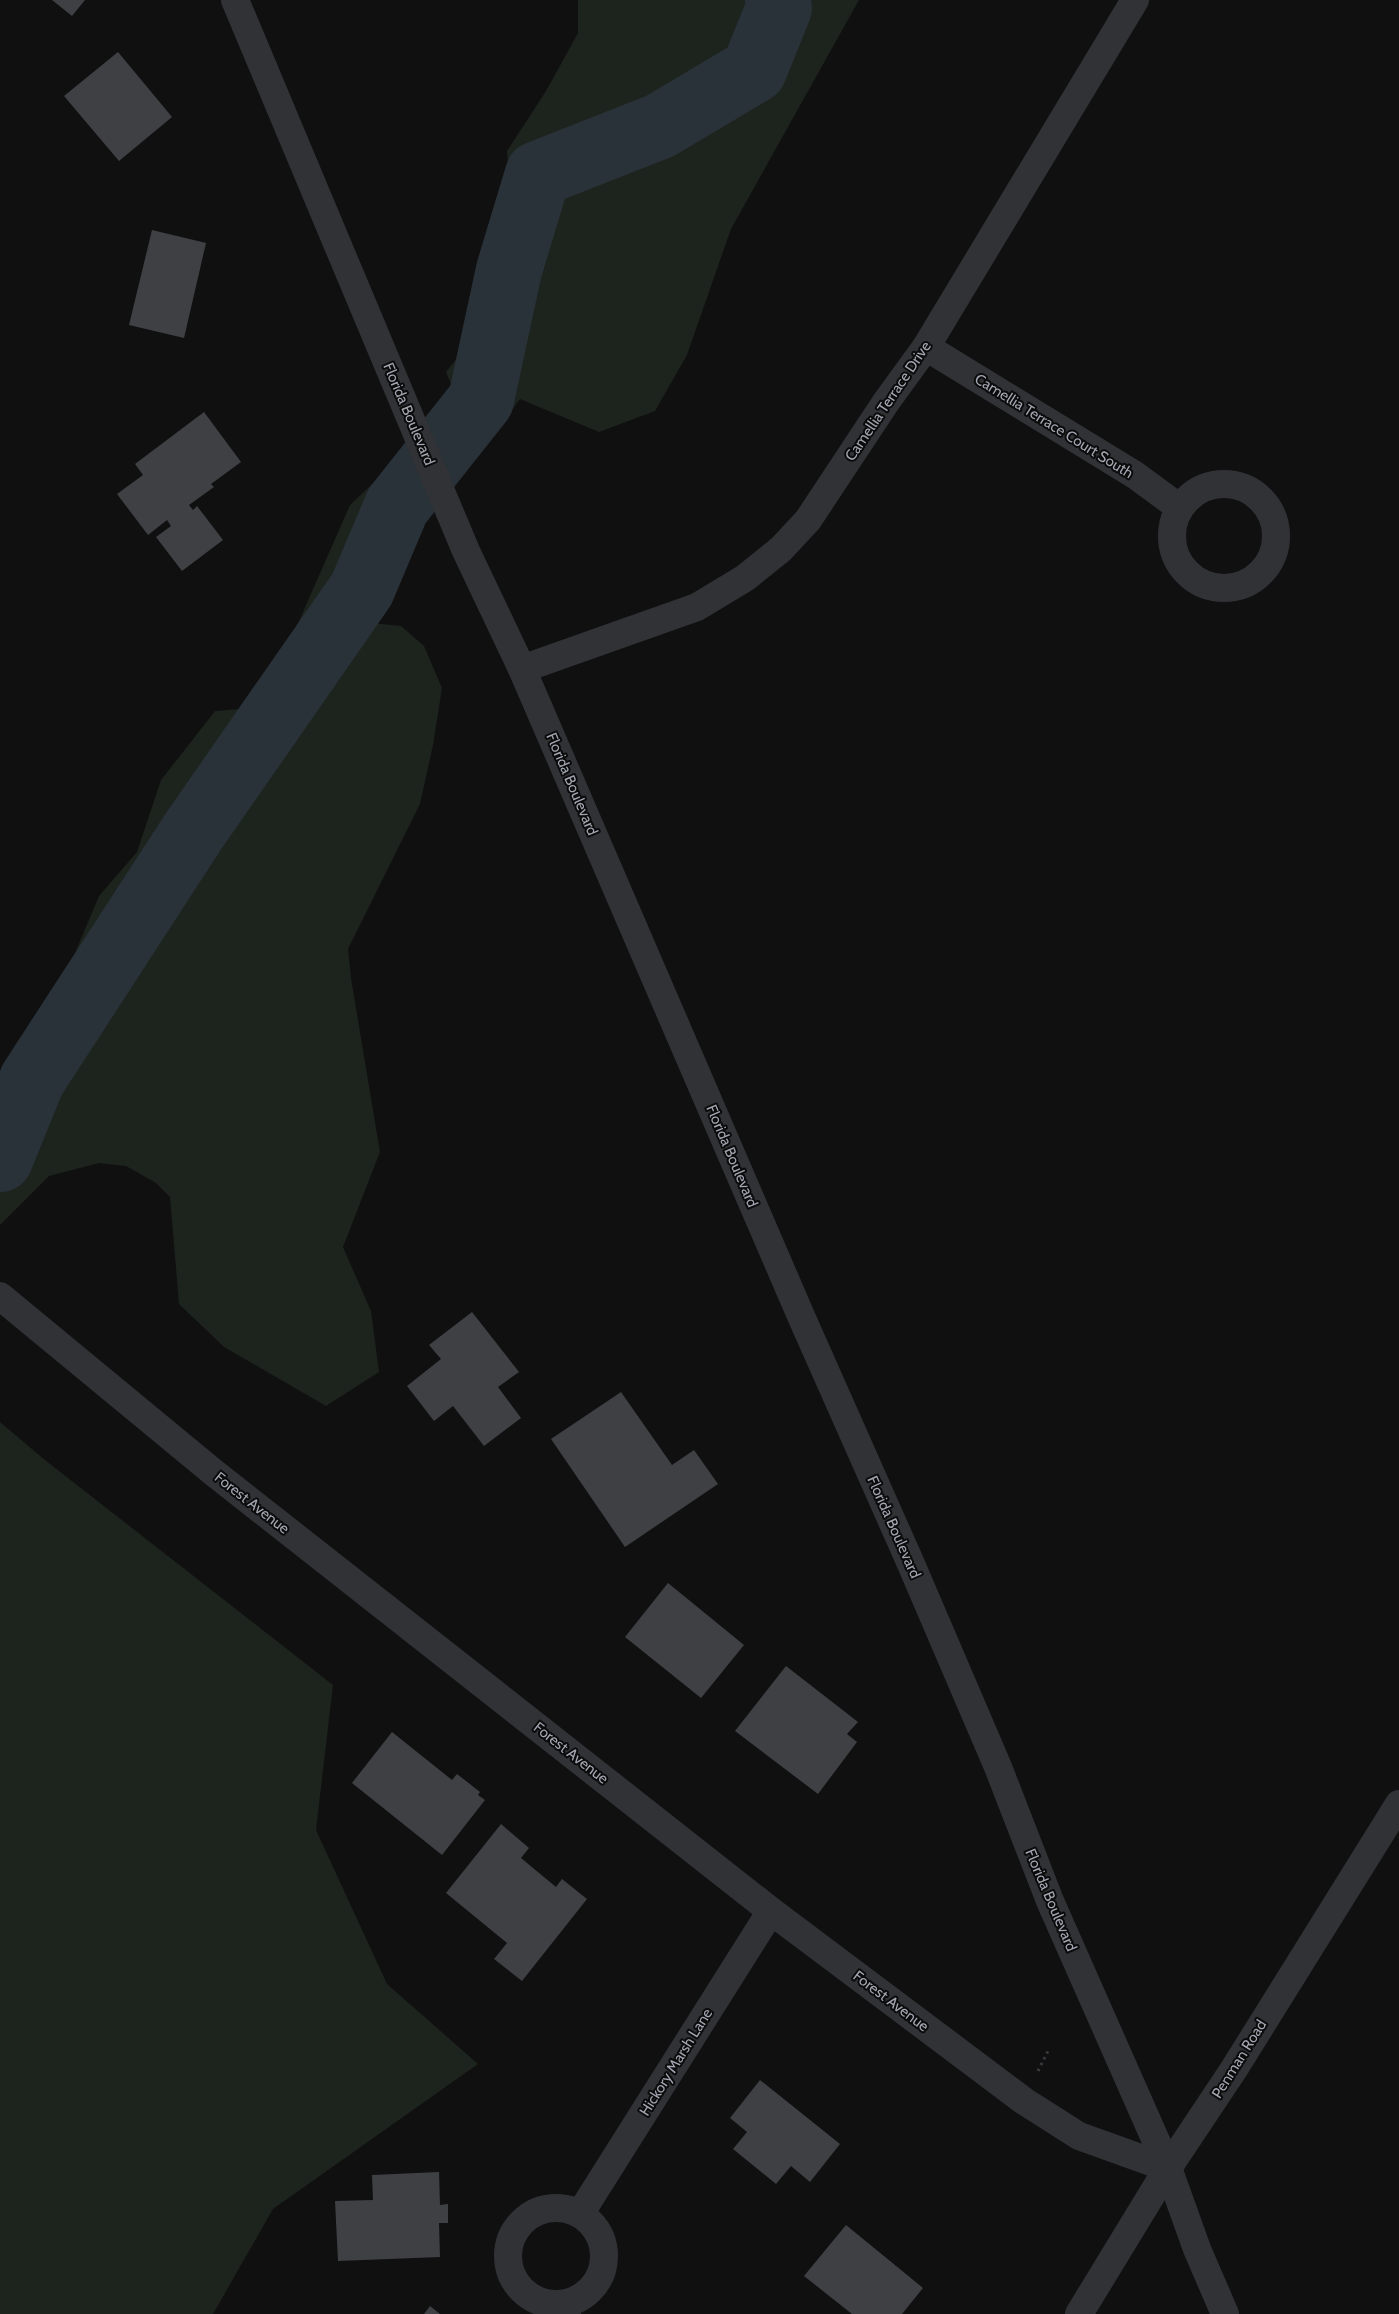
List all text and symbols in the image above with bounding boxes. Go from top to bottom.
street label: Camellia Terrace Drive [841,337,935,464]
street label: Florida Boulevard [379,360,439,468]
street label: Camellia Terrace Court South [972,370,1136,482]
street label: Florida Boulevard [542,730,602,838]
street label: Florida Boulevard [702,1102,762,1210]
street label: Forest Avenue [211,1468,293,1538]
street label: Florida Boulevard [863,1473,925,1581]
street label: Forest Avenue [530,1718,612,1788]
street label: Florida Boulevard [1021,1846,1081,1954]
street label: Forest Avenue [850,1967,933,2035]
street label: Hickory Marsh Lane [636,2005,716,2119]
street label: Penman Road [1208,2016,1270,2102]

